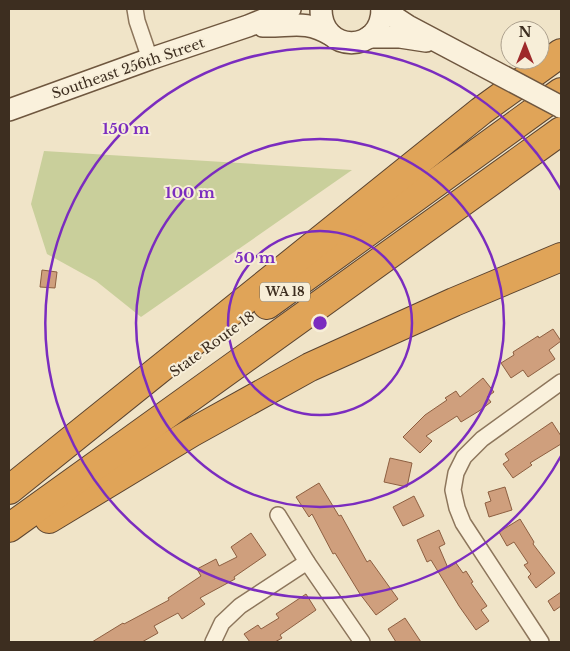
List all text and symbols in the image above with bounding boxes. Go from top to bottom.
north arrow [500,20,550,70]
text: N [518,23,532,41]
street label: Southeast 256th Street [49,33,208,103]
text: 150 m [102,119,150,138]
text: 100 m [165,183,215,202]
text: 50 m [235,248,276,267]
road number: WA 18 [260,282,310,302]
street label: State Route 18 [166,307,258,381]
centre of rings [311,314,329,332]

